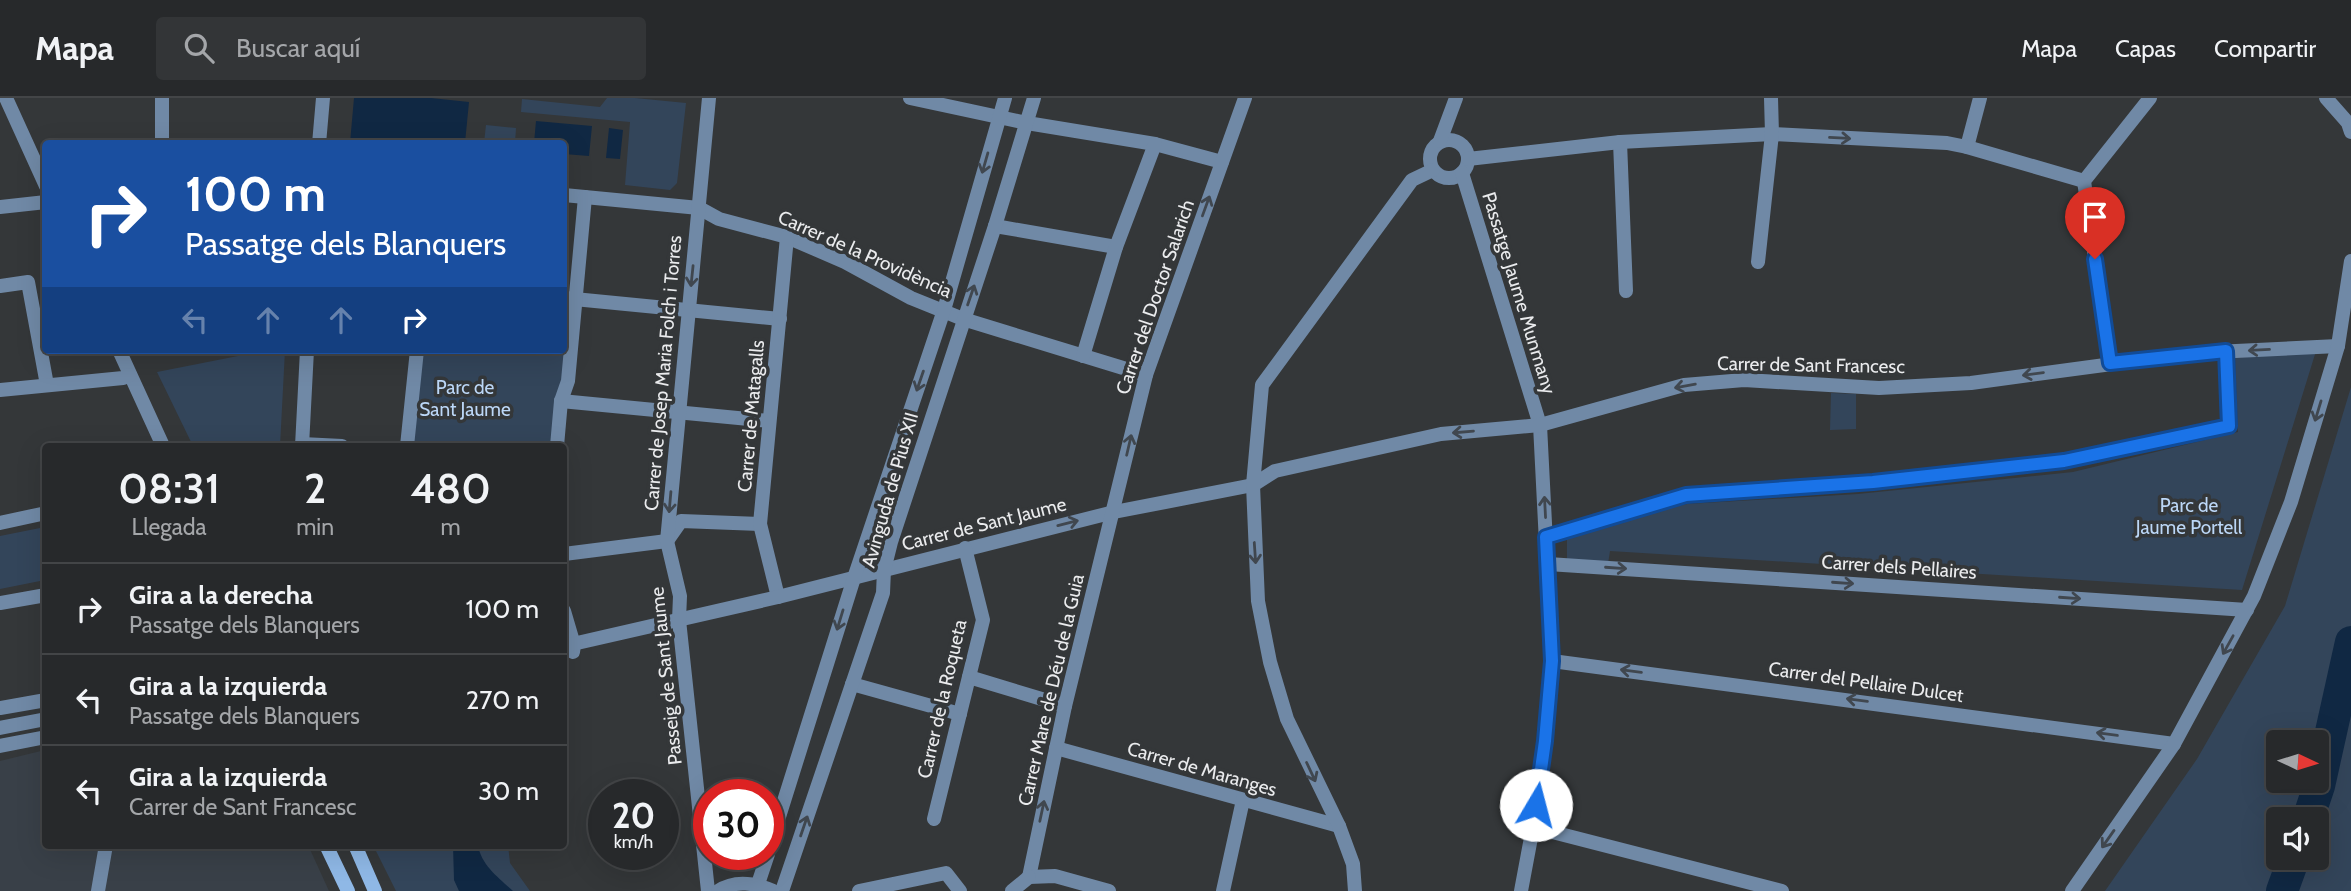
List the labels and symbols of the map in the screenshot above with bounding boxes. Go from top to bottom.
one-way arrow [1828,131,1851,144]
one-way arrow [978,152,991,174]
pin [2065,187,2125,259]
street label: Passatge Jaume Munmany [1477,189,1561,397]
one-way arrow [1201,195,1213,217]
street label: Carrer del Doctor Salarich [1111,197,1199,397]
street label: Carrer de la Providència [775,205,955,303]
street label: Carrer de Josep Maria Folch i Torres [640,234,687,512]
one-way arrow [685,264,698,287]
one-way arrow [966,285,978,307]
street label: Carrer de Matagalls [733,339,769,493]
one-way arrow [2248,343,2271,356]
street label: Carrer de Sant Francesc [1717,352,1906,378]
one-way arrow [2022,368,2045,381]
one-way arrow [913,370,925,392]
park label: Parc de Sant Jaume [419,376,511,421]
one-way arrow [1674,380,1697,393]
one-way arrow [2311,400,2324,422]
street label: Avinguda de Pius XII [857,410,923,570]
one-way arrow [1452,426,1475,439]
one-way arrow [1123,434,1137,457]
one-way arrow [663,490,676,513]
street label: Carrer de Sant Jaume [899,492,1069,556]
park label: Parc de Jaume Portell [2135,494,2243,539]
one-way arrow [1538,496,1551,519]
one-way arrow [1056,516,1079,529]
one-way arrow [1249,541,1262,564]
street label: Carrer dels Pellaires [1821,550,1977,584]
one-way arrow [1604,562,1627,575]
street label: Carrer Mare de Déu de la Guia [1013,572,1089,808]
one-way arrow [1831,576,1854,589]
street label: Passeig de Sant Jaume [645,586,687,766]
one-way arrow [2058,592,2081,605]
one-way arrow [833,609,846,631]
street label: Carrer de la Roqueta [913,617,971,781]
one-way arrow [2221,635,2235,655]
street label: Carrer del Pellaire Dulcet [1767,657,1965,707]
one-way arrow [1620,665,1643,678]
one-way arrow [1846,694,1869,707]
one-way arrow [2096,728,2118,741]
north arrow [2266,730,2329,793]
street label: Carrer de Maranges [1125,737,1279,801]
one-way arrow [1305,761,1319,782]
position arrow [1499,768,1573,842]
speed limit sign: 30 [693,779,784,870]
one-way arrow [1036,800,1050,823]
one-way arrow [799,816,811,838]
one-way arrow [2101,829,2115,848]

